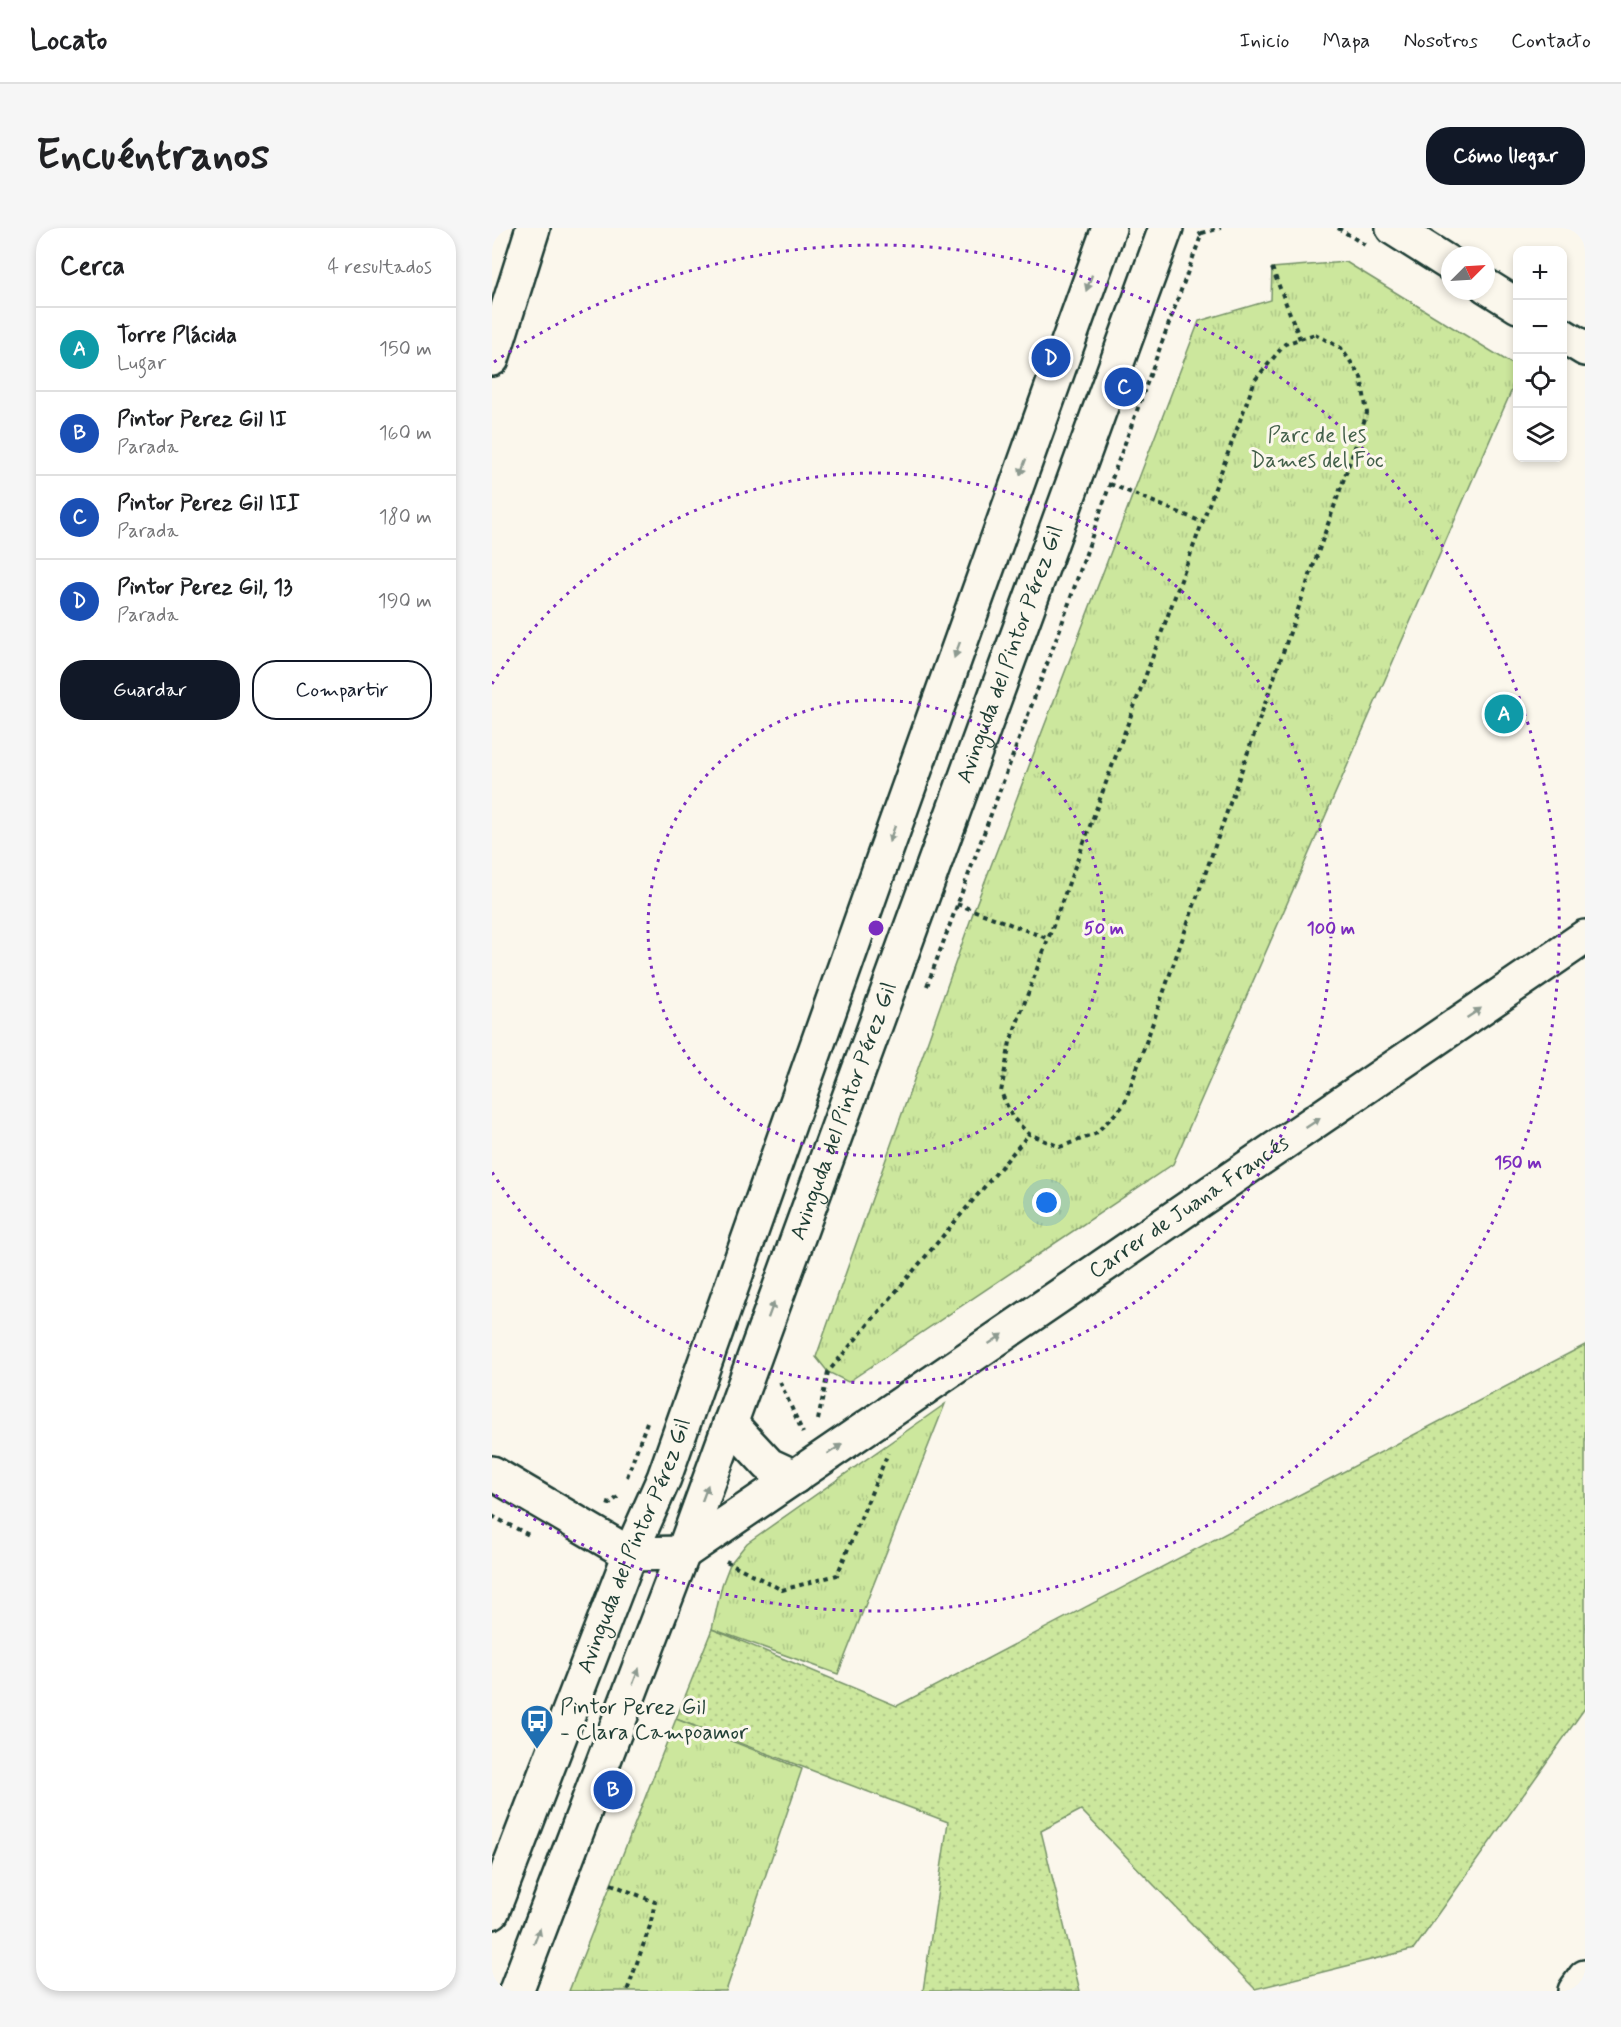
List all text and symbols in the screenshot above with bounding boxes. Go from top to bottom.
text: Locato [30,23,107,60]
text: Inicio [1240,27,1290,55]
text: Mapa [1323,27,1370,55]
text: Nosotros [1403,27,1478,55]
text: Contacto [1511,27,1591,55]
button: Cómo llegar [1426,127,1585,185]
text: Encuéntranos [36,129,269,184]
north arrow [1441,246,1495,300]
map controls [1513,246,1567,462]
button: + [1513,246,1567,300]
text: Cerca [60,250,125,284]
text: 4 resultados [328,254,432,281]
one-way arrow [1084,274,1094,292]
button: − [1513,300,1567,354]
text: Torre Plácida [117,322,237,350]
text: A [73,336,86,363]
text: 150 m [379,336,432,363]
pin: D [1032,336,1070,380]
text: Lugar [117,350,166,377]
button: locate [1513,354,1567,408]
pin: C [1104,364,1144,410]
text: Pintor Perez Gil II [117,406,287,434]
button: layers [1513,408,1567,462]
text: B [73,420,86,447]
text: 160 m [379,420,432,447]
park label: Parc de les Dames del Foc [1250,422,1384,475]
text: Parada [117,434,178,461]
one-way arrow [1018,458,1028,476]
text: Pintor Perez Gil III [117,490,300,518]
text: C [72,504,87,531]
text: 180 m [379,504,432,531]
text: Parada [117,518,178,545]
street label: Avinguda del Pintor Pérez Gil [951,522,1070,787]
text: Pintor Perez Gil, 13 [117,574,293,602]
text: D [73,588,86,615]
text: 190 m [378,588,432,615]
text: Parada [117,602,178,629]
one-way arrow [952,641,962,659]
button: Guardar [60,660,240,720]
button: Compartir [252,660,432,720]
pin: A [1484,692,1524,736]
one-way arrow [886,825,896,843]
text: 50 m [1084,917,1124,941]
text: 100 m [1307,917,1355,941]
centre of rings [866,918,886,938]
street label: Avinguda del Pintor Pérez Gil [784,978,904,1244]
one-way arrow [1466,1007,1482,1019]
one-way arrow [1305,1118,1321,1129]
street label: Carrer de Juana Francés [1084,1129,1295,1286]
text: 150 m [1494,1151,1542,1175]
your location [1032,1188,1061,1217]
one-way arrow [767,1301,777,1319]
one-way arrow [988,1334,1004,1345]
street label: Avinguda del Pintor Pérez Gil [571,1415,698,1677]
one-way arrow [827,1444,843,1455]
one-way arrow [700,1484,710,1502]
one-way arrow [632,1666,642,1684]
place label: Pintor Perez Gil - Clara Campoamor [560,1694,749,1747]
bus stop icon: Pintor Perez Gil - Clara Campoamor [519,1703,555,1750]
pin: B [594,1768,632,1812]
one-way arrow [532,1927,542,1945]

